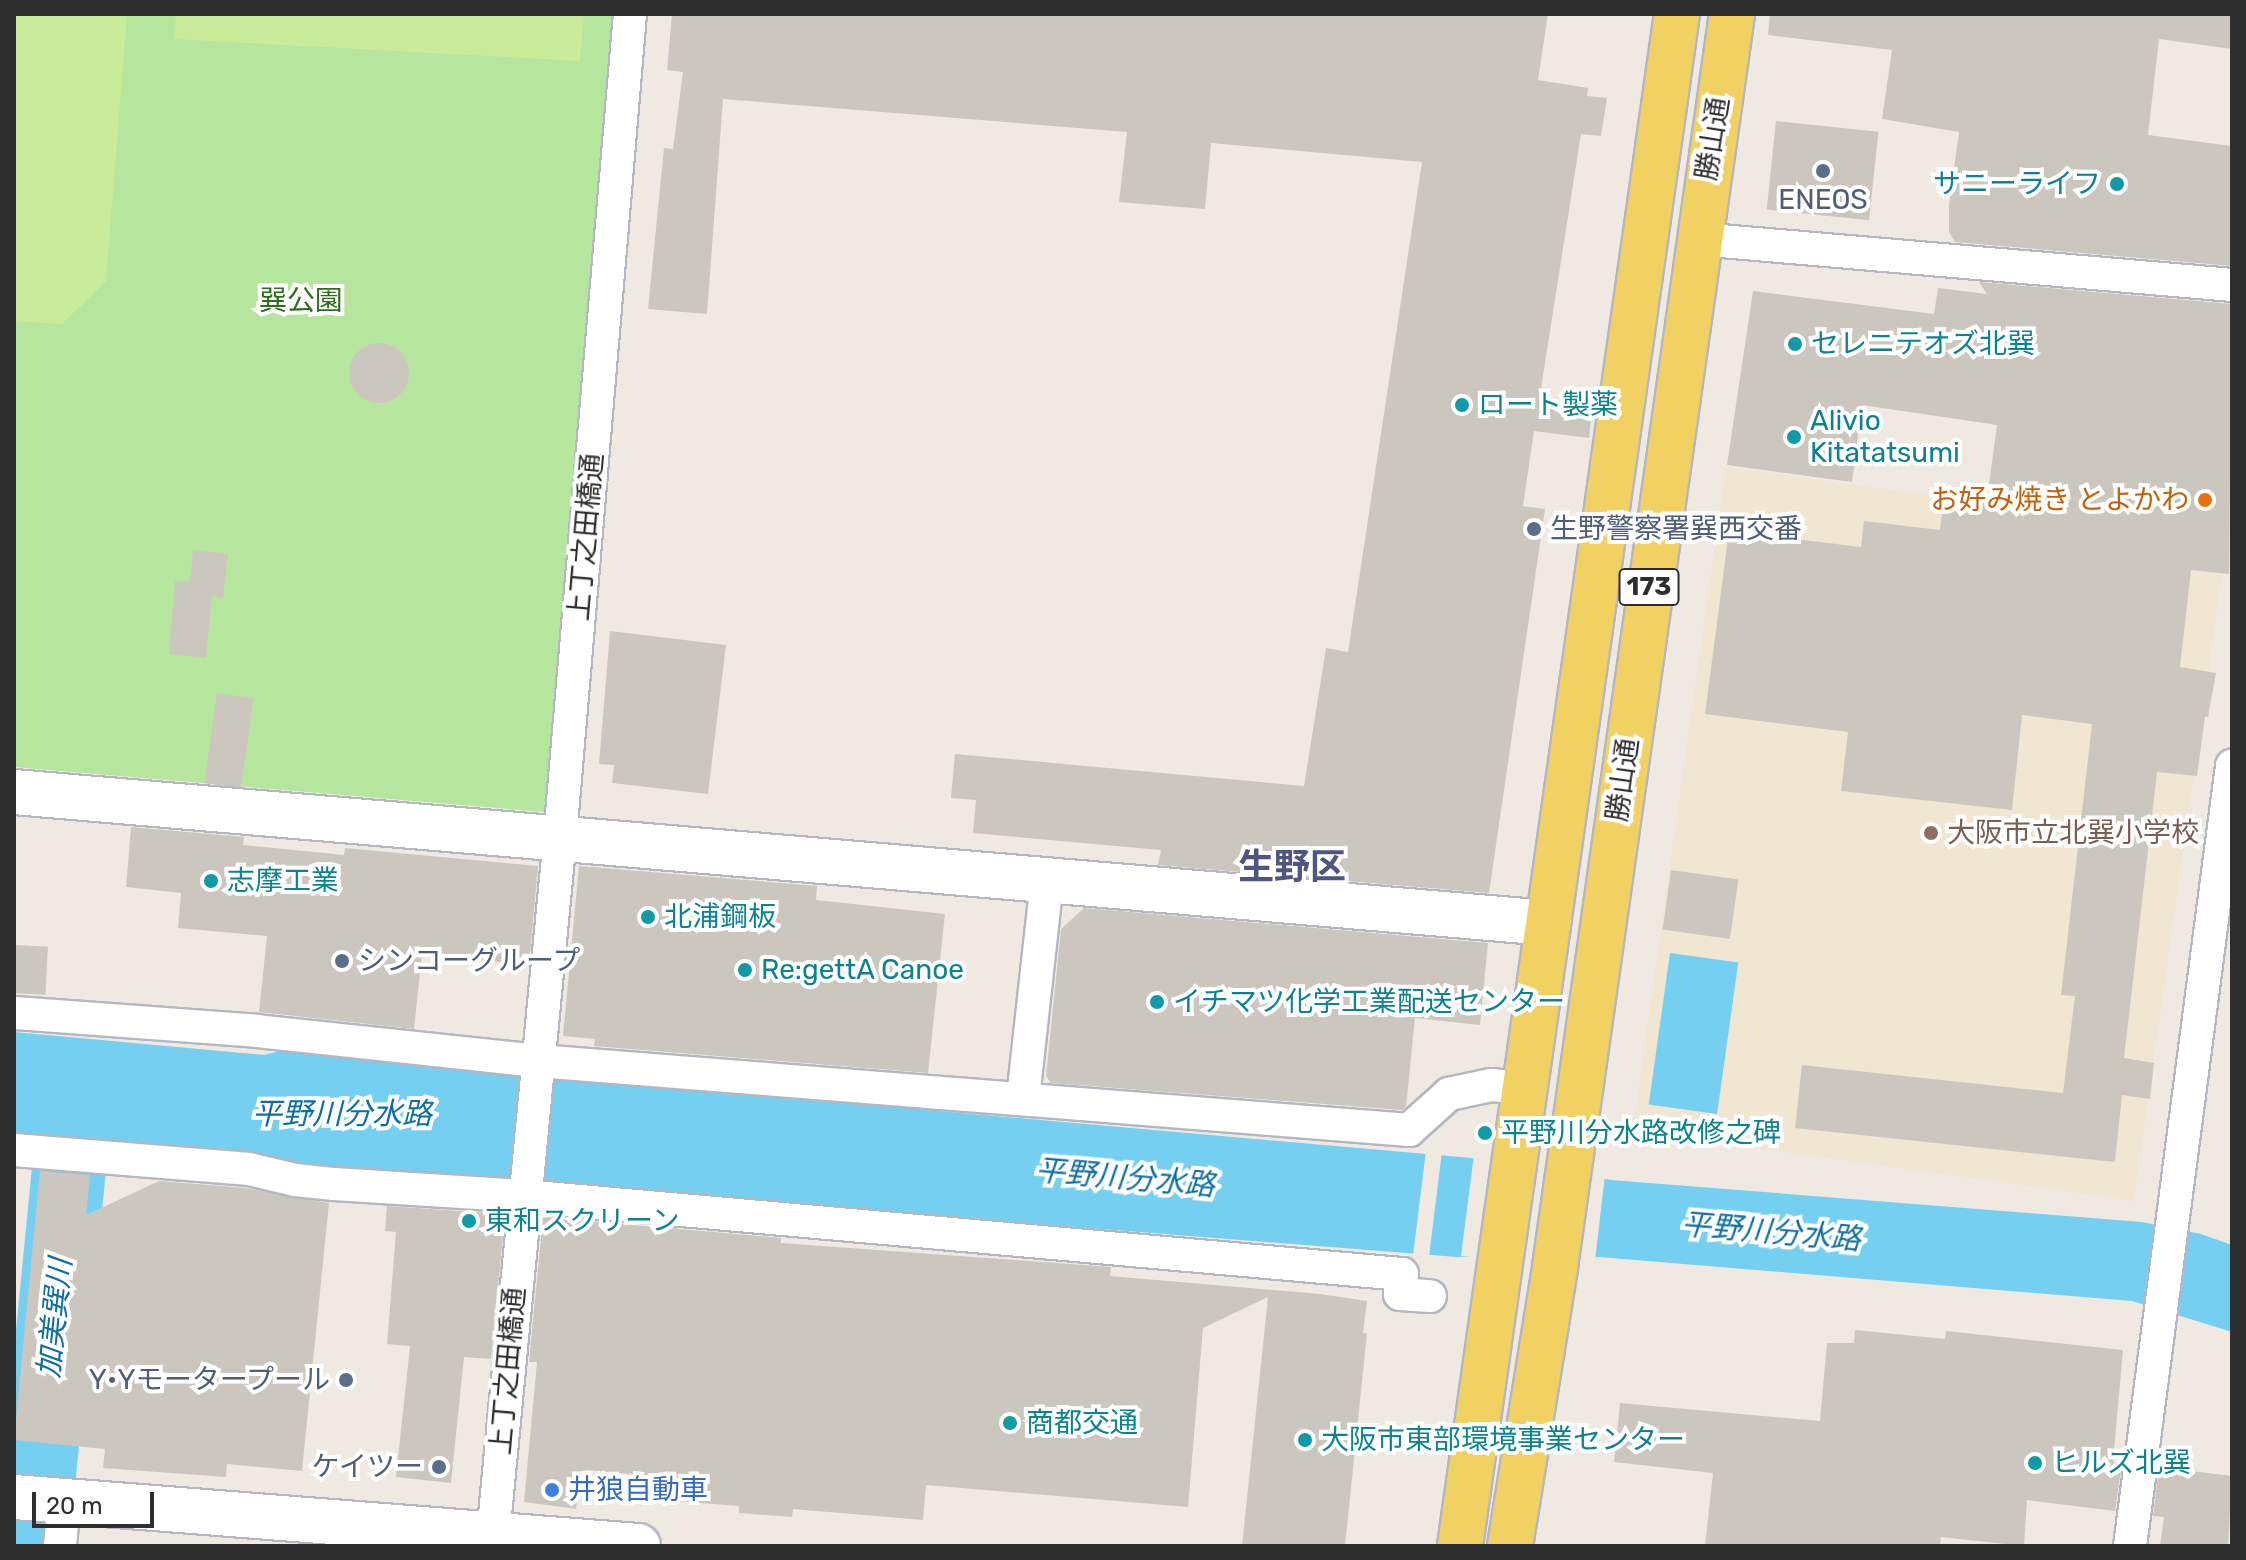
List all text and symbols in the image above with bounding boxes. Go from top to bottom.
street label: 勝山通 [1690,95,1736,183]
marker: ENEOS [1814,162,1832,180]
place label: サニーライフ [1933,167,2101,201]
marker: サニーライフ [2108,175,2126,193]
place label: ENEOS [1778,183,1868,217]
park label: 巽公園 [259,284,343,318]
place label: セレニテオズ北巽 [1811,327,2035,361]
marker: セレニテオズ北巽 [1786,335,1804,353]
place label: ロート製薬 [1478,388,1618,422]
marker: ロート製薬 [1453,396,1471,414]
place label: Alivio Kitatatsumi [1810,404,1960,470]
marker: Alivio Kitatatsumi [1785,428,1803,446]
street label: 上丁之田橋通 [562,452,610,622]
place label: お好み焼き とよかわ [1930,483,2189,517]
marker: お好み焼き とよかわ [2196,491,2214,509]
place label: 生野警察署巽西交番 [1550,512,1802,546]
marker: 生野警察署巽西交番 [1525,520,1543,538]
road number: 173 [1617,565,1681,609]
street label: 勝山通 [1601,736,1645,824]
place label: 大阪市立北巽小学校 [1947,816,2199,850]
marker: 大阪市立北巽小学校 [1922,824,1940,842]
district label: 生野区 [1238,845,1346,889]
place label: 志摩工業 [227,864,339,898]
marker: 志摩工業 [202,872,220,890]
place label: 北浦鋼板 [664,900,776,934]
marker: 北浦鋼板 [639,908,657,926]
place label: シンコーグループ [358,944,582,978]
marker: シンコーグループ [333,952,351,970]
place label: Re:gettA Canoe [761,953,965,987]
marker: Re:gettA Canoe [736,961,754,979]
place label: イチマツ化学工業配送センター [1173,985,1565,1019]
marker: イチマツ化学工業配送センター [1148,993,1166,1011]
water label: 平野川分水路 [252,1096,432,1132]
place label: 平野川分水路改修之碑 [1501,1116,1781,1150]
marker: 平野川分水路改修之碑 [1476,1124,1494,1142]
water label: 平野川分水路 [1034,1152,1216,1204]
place label: 東和スクリーン [485,1204,681,1238]
water label: 平野川分水路 [1680,1206,1862,1258]
marker: 東和スクリーン [460,1212,478,1230]
water label: 加美巽川 [31,1256,79,1380]
street label: 上丁之田橋通 [484,1286,532,1456]
place label: Y•Yモータープール [87,1363,330,1397]
marker: Y•Yモータープール [337,1371,355,1389]
place label: 商都交通 [1026,1406,1138,1440]
marker: 商都交通 [1001,1414,1019,1432]
place label: 大阪市東部環境事業センター [1321,1423,1685,1457]
marker: 大阪市東部環境事業センター [1296,1431,1314,1449]
place label: ヒルズ北巽 [2051,1446,2191,1480]
place label: ケイツー [311,1450,423,1484]
marker: ヒルズ北巽 [2026,1454,2044,1472]
marker: ケイツー [430,1458,448,1476]
place label: 井狼自動車 [568,1473,708,1507]
scale bar [36,1476,158,1526]
marker: 井狼自動車 [543,1481,561,1499]
text: 20 m [46,1492,103,1520]

